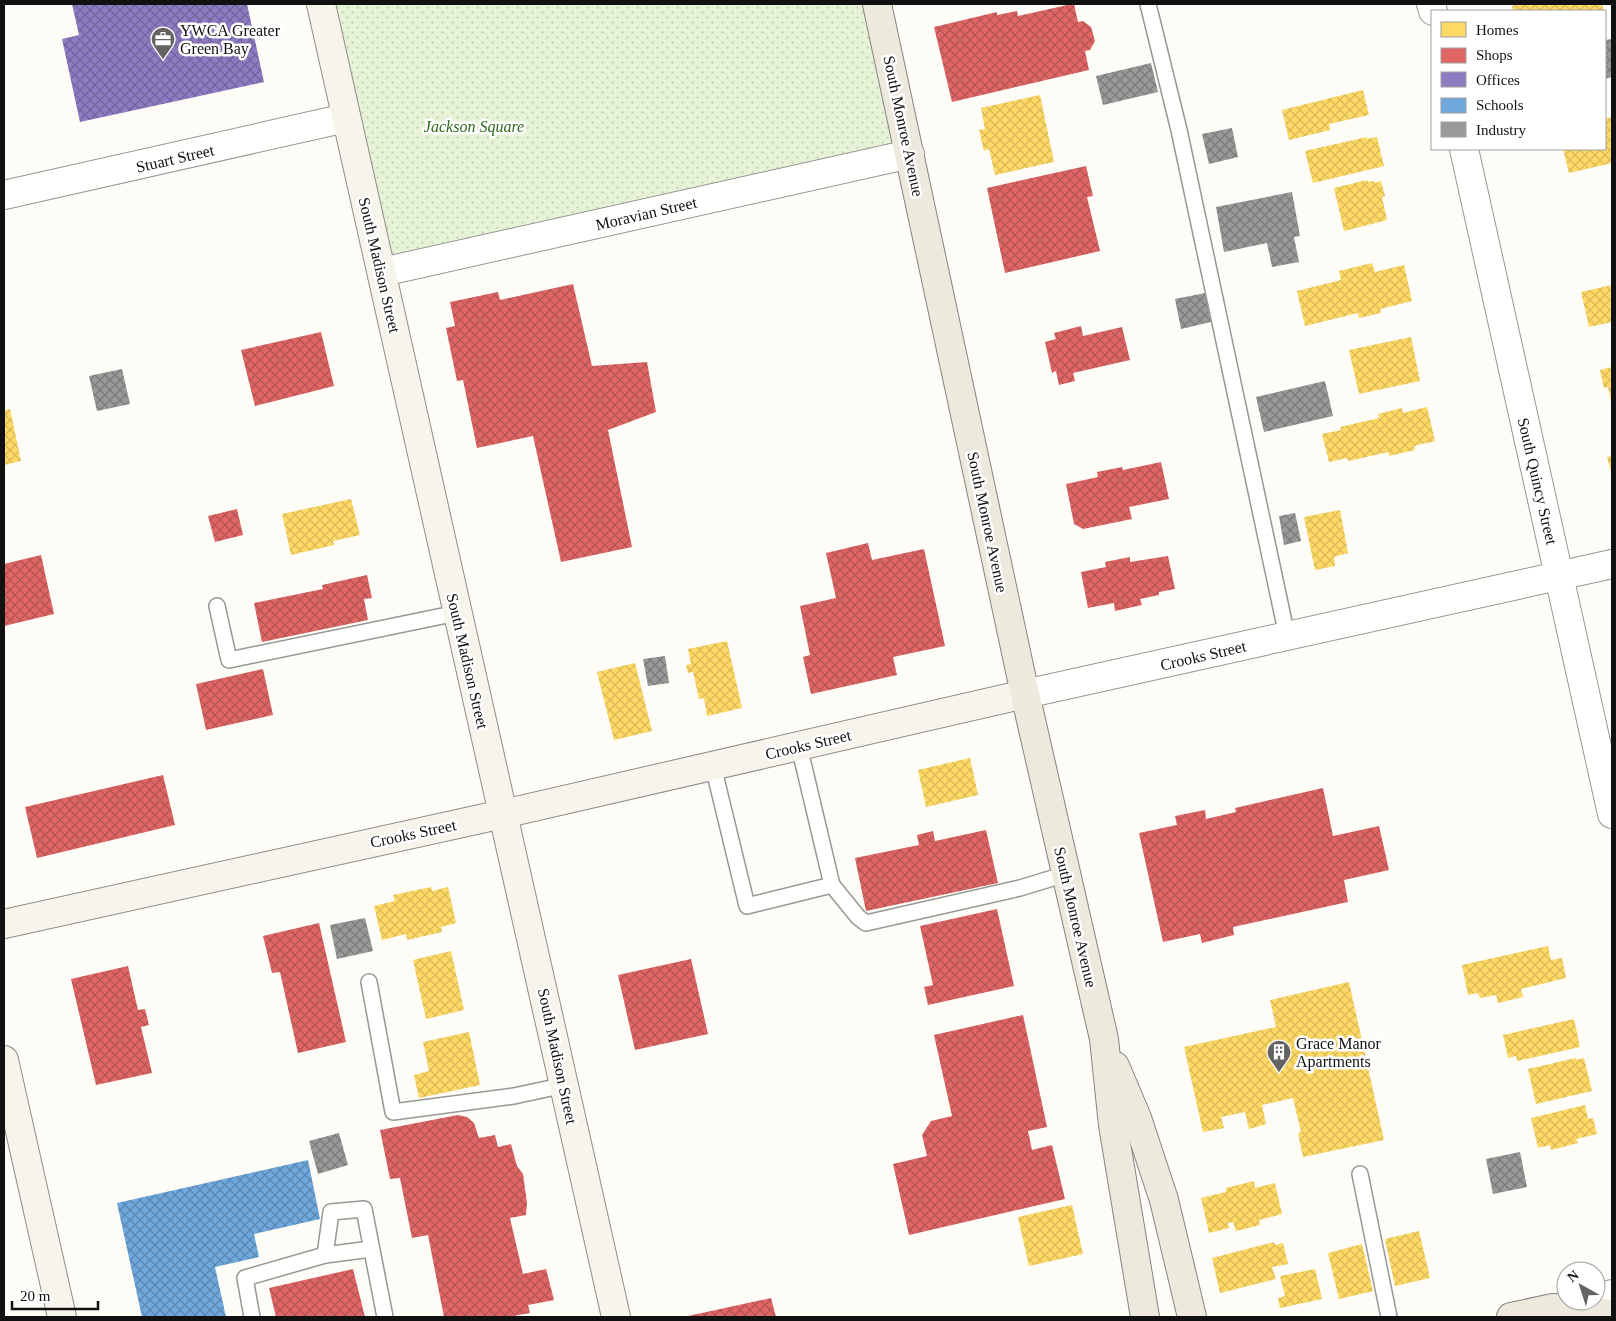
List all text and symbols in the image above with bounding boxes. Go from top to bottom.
legend [1431,10,1606,150]
place label: YWCA Greater Green Bay [180,22,281,58]
text: Homes [1476,22,1519,38]
office icon: YWCA Greater Green Bay [150,26,176,60]
text: Shops [1476,47,1513,63]
street label: South Monroe Avenue [880,54,927,198]
text: Offices [1476,72,1520,88]
text: Schools [1476,97,1524,113]
park label: Jackson Square [424,118,524,136]
text: Industry [1476,122,1526,138]
street label: Stuart Street [134,141,216,176]
street label: Moravian Street [594,193,699,233]
street label: South Madison Street [356,196,404,335]
street label: South Quincy Street [1514,416,1561,547]
street label: South Monroe Avenue [964,450,1011,594]
street label: South Madison Street [444,592,492,731]
street label: Crooks Street [1159,637,1248,674]
street label: Crooks Street [764,726,853,763]
street label: Crooks Street [369,816,458,851]
street label: South Monroe Avenue [1051,845,1100,989]
street label: South Madison Street [535,987,580,1126]
place label: Grace Manor Apartments [1296,1035,1382,1071]
building icon: Grace Manor Apartments [1266,1039,1292,1073]
north arrow [1556,1261,1606,1311]
text: N [1564,1267,1582,1285]
scale bar [12,1278,99,1310]
text: 20 m [20,1288,51,1304]

